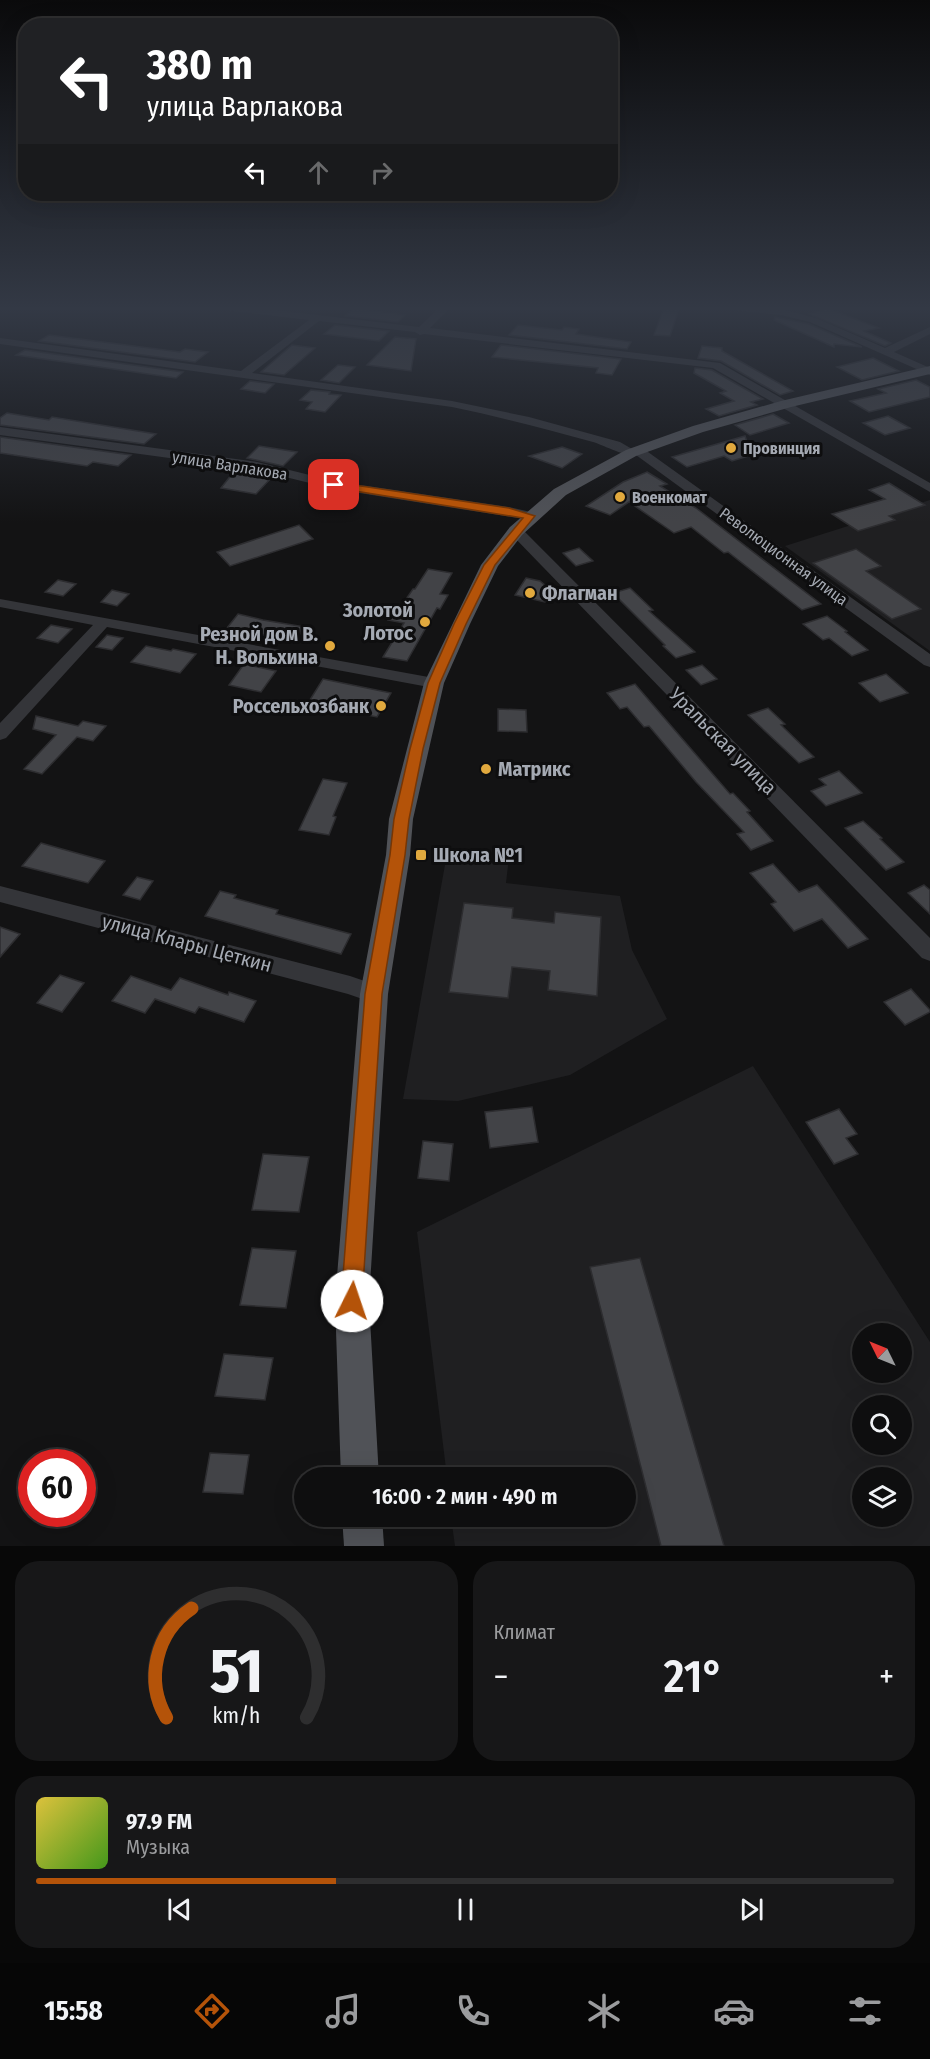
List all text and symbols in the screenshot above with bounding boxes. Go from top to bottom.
text: 380 m [147,40,253,90]
icon: left [48,42,126,120]
text: улица Варлакова [147,91,343,123]
icon: left [239,156,272,189]
icon: ahead [302,156,335,189]
icon: right [365,156,398,189]
place label: Провинция [743,439,820,458]
marker: Провинция [724,441,738,455]
street label: улица Варлакова [171,447,289,484]
pin [308,459,359,510]
icon: arrive [317,468,350,501]
place label: Военкомат [632,488,707,507]
marker: Военкомат [613,490,627,504]
street label: Революционная улица [716,504,852,609]
place label: Флагман [542,581,618,605]
marker: Флагман [523,586,537,600]
place label: Золотой Лотос [342,598,413,645]
marker: Золотой Лотос [418,615,432,629]
place label: Резной дом В. Н. Вольхина [200,622,318,669]
marker: Резной дом В. Н. Вольхина [323,639,337,653]
street label: Уральская улица [664,682,782,800]
place label: Россельхозбанк [233,694,370,718]
marker: Россельхозбанк [374,699,388,713]
place label: Матрикс [498,757,571,781]
marker: Матрикс [479,762,493,776]
place label: Школа №1 [433,843,523,867]
marker: Школа №1 [414,848,428,862]
street label: улица Клары Цеткин [100,909,274,977]
position arrow [320,1269,384,1333]
north arrow [852,1323,912,1383]
map controls [852,1323,912,1527]
button: search [852,1395,912,1455]
speed limit sign: 60 [18,1449,96,1527]
button: layers [852,1467,912,1527]
text: 16:00 · 2 мин · 490 m [372,1483,558,1510]
text: Климат [494,1620,555,1644]
text: 51 [209,1634,263,1709]
text: 21° [664,1650,724,1704]
text: − [494,1657,508,1697]
text: + [879,1657,894,1697]
text: km/h [212,1703,260,1729]
text: 97.9 FM [126,1808,192,1835]
text: Музыка [126,1835,190,1859]
icon: previous [163,1893,196,1926]
icon: pause [449,1893,482,1926]
icon: next [735,1893,768,1926]
icon: directions [191,1990,233,2032]
icon: music [322,1990,364,2032]
icon: phone [452,1990,494,2032]
icon: climate [583,1990,625,2032]
icon: car [713,1990,755,2032]
icon: filters [844,1990,886,2032]
text: 15:58 [44,1995,103,2027]

